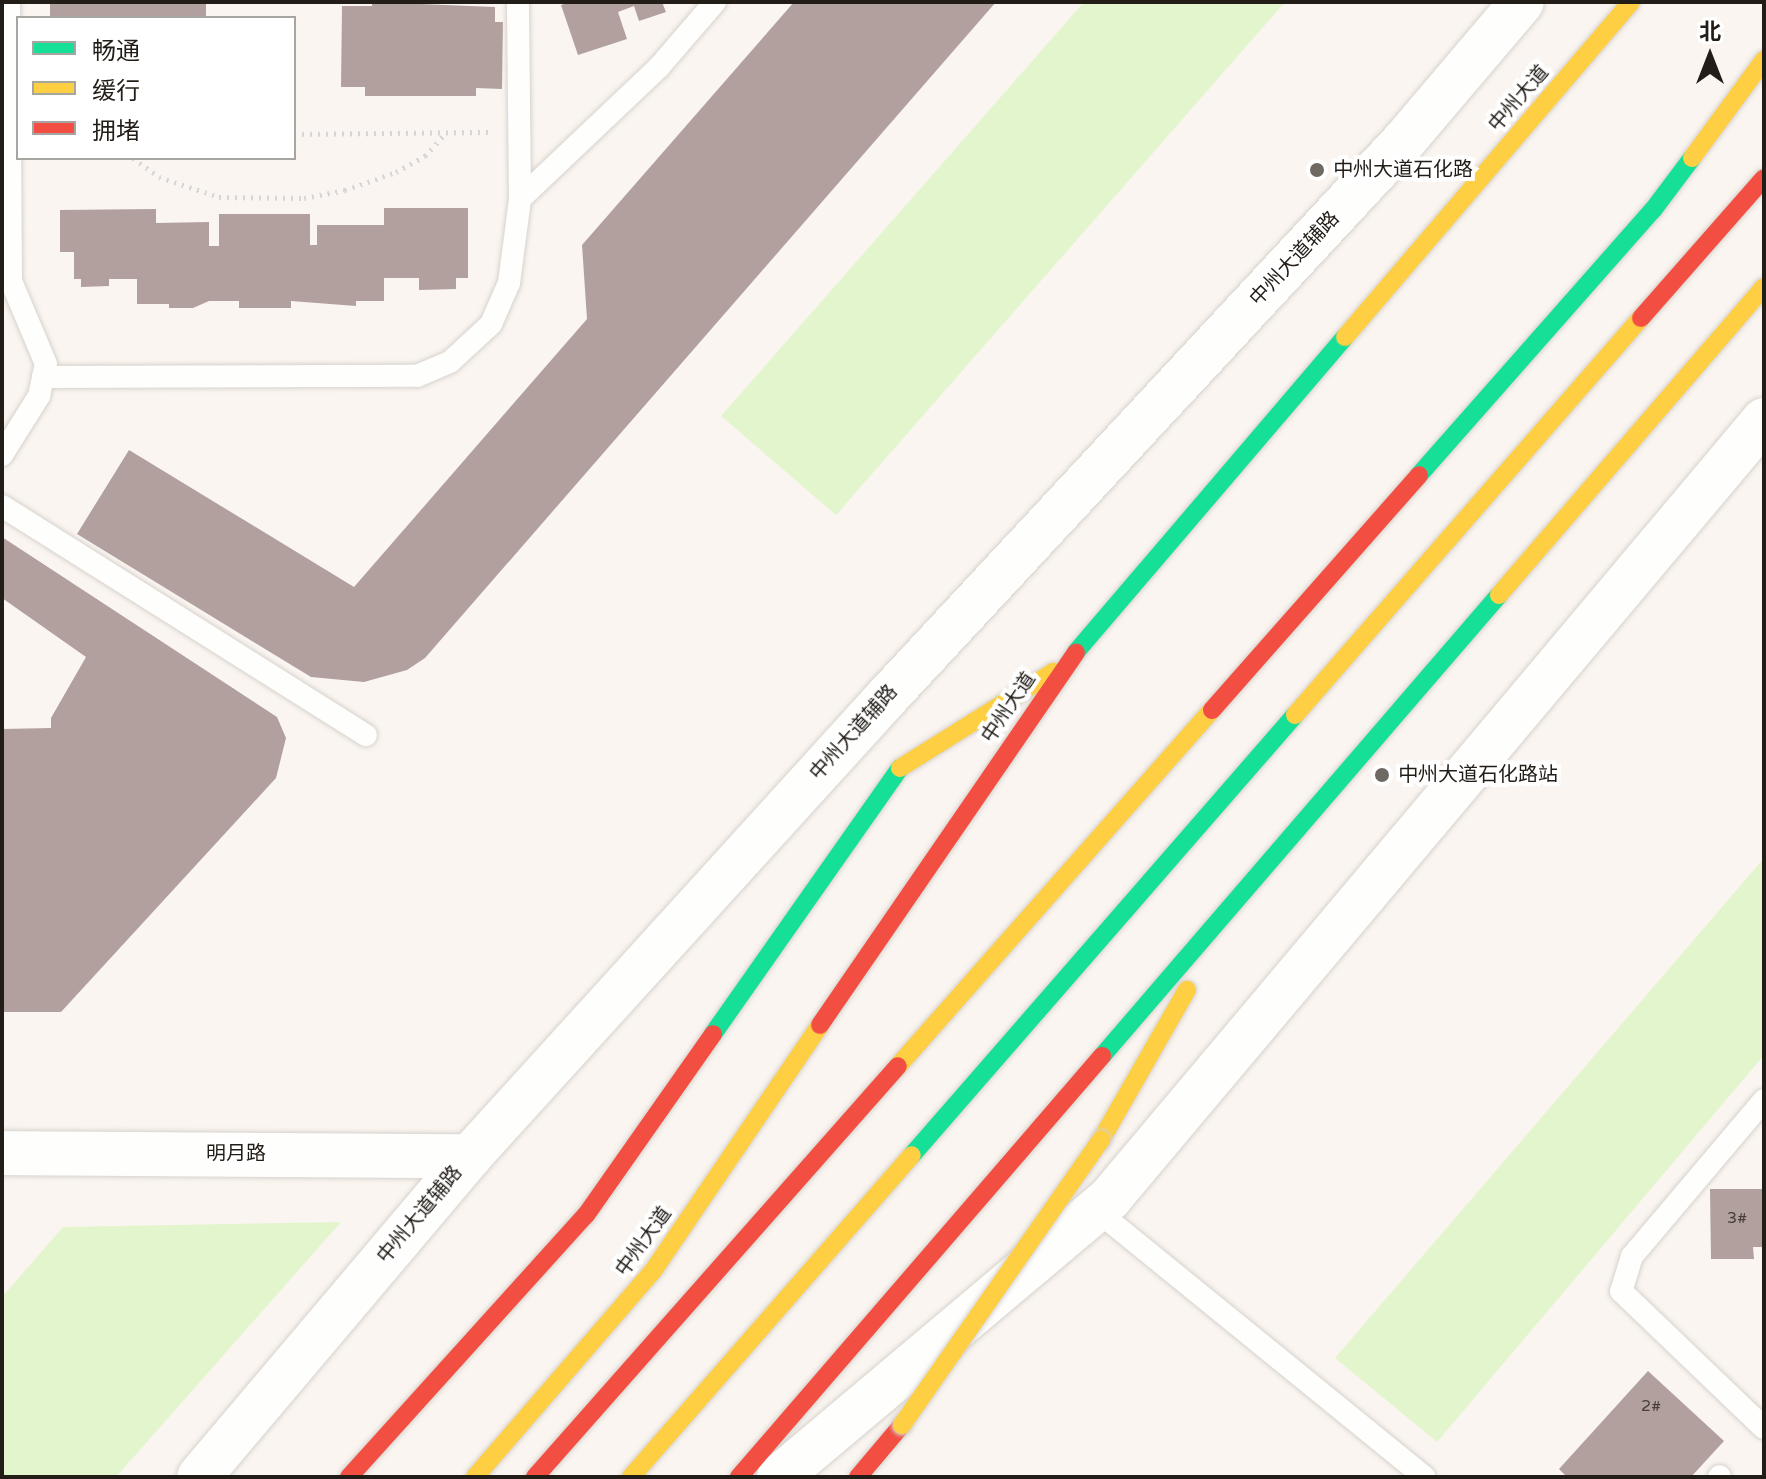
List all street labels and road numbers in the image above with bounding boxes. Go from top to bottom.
street label: 中州大道 [1484,61,1554,137]
street label: 中州大道辅路 [1245,207,1345,311]
street label: 中州大道 [977,668,1041,748]
street label: 中州大道辅路 [805,680,903,786]
street label: 明月路 [206,1142,266,1166]
street label: 中州大道辅路 [372,1161,468,1269]
street label: 中州大道 [611,1203,677,1281]

